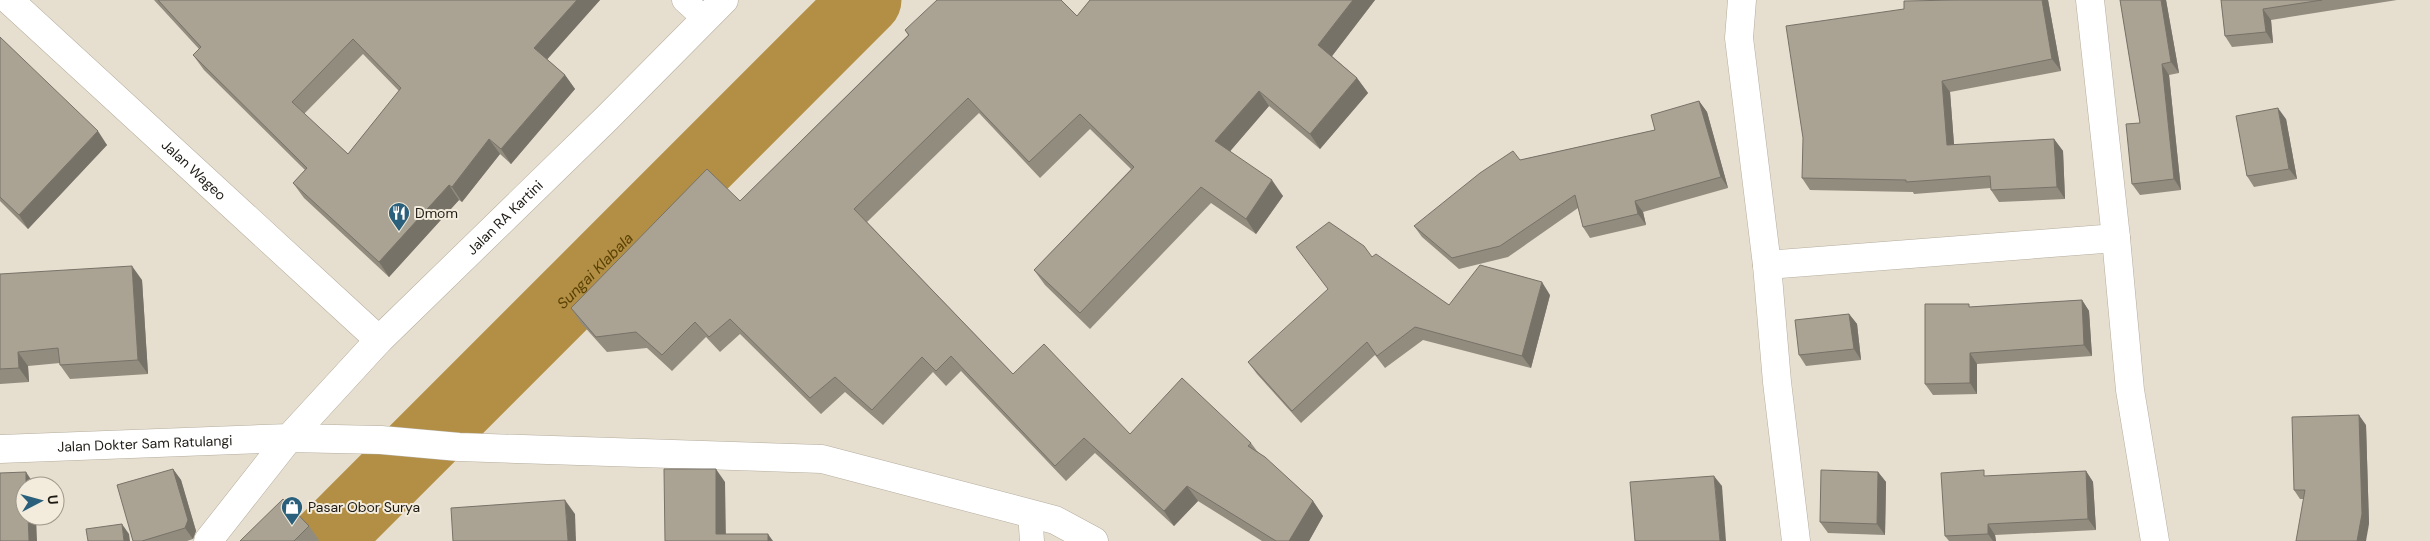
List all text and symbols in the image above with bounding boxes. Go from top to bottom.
street label: Jalan Wageo [158,136,230,204]
street label: Jalan RA Kartini [463,176,547,259]
restaurant icon: Dmom [387,201,411,232]
place label: Dmom [415,204,458,222]
water label: Sungai Klabala [553,228,638,313]
street label: Jalan Dokter Sam Ratulangi [57,431,233,456]
north arrow [15,476,65,526]
text: U [43,494,62,505]
shop icon: Pasar Obor Surya [280,495,304,526]
place label: Pasar Obor Surya [308,498,420,516]

